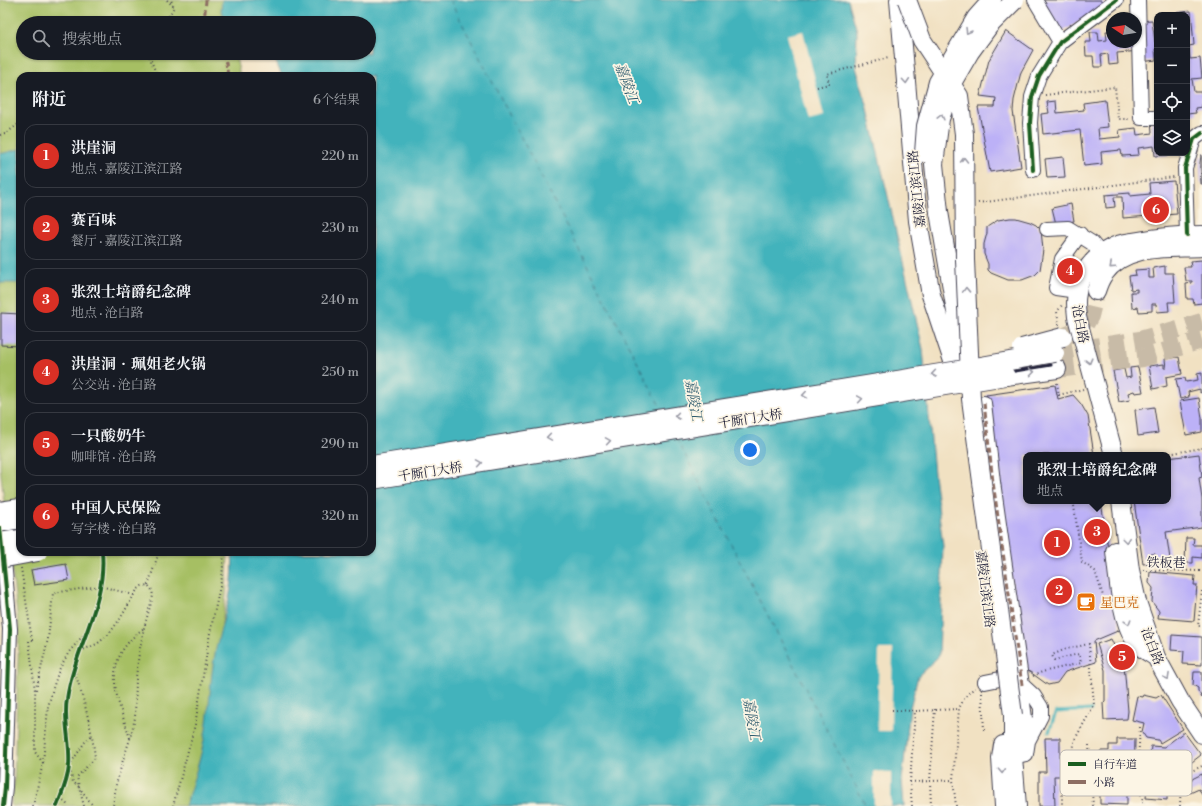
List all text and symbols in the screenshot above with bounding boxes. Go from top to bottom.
north arrow [1106,12,1142,48]
map controls [1154,12,1190,156]
button: + [1154,12,1190,48]
search box [16,16,376,60]
icon: search [30,27,52,49]
one-way arrow [966,27,973,34]
text: 搜索地点 [62,30,122,49]
button: − [1154,48,1190,84]
water label: 嘉陵江 [610,61,642,108]
one-way arrow [902,78,911,84]
button: locate [1154,84,1190,120]
text: 附近 [32,89,66,111]
text: 6个结果 [313,92,360,108]
one-way arrow [936,114,945,121]
button: layers [1154,120,1190,156]
text: 洪崖洞 [71,139,116,158]
text: 1 [43,148,49,164]
text: 220 m [321,148,359,164]
street label: 嘉陵江滨江路 [905,149,929,229]
one-way arrow [960,157,968,163]
text: 地点 · 嘉陵江滨江路 [71,161,183,177]
pin: 6 [1143,195,1169,225]
text: 赛百味 [71,211,116,230]
text: 2 [42,220,50,236]
text: 230 m [322,220,359,236]
text: 餐厅 · 嘉陵江滨江路 [71,233,183,249]
pin: 4 [1057,256,1083,286]
one-way arrow [1109,261,1116,268]
text: 张烈士培爵纪念碑 [71,283,191,302]
one-way arrow [962,287,971,293]
text: 3 [42,292,50,308]
text: 240 m [321,292,359,308]
street label: 沧白路 [1068,304,1092,345]
text: 地点 · 沧白路 [71,305,144,321]
text: 洪崖洞‧珮姐老火锅 [71,355,206,374]
one-way arrow [1084,358,1093,365]
text: 4 [42,364,50,380]
text: 250 m [322,364,359,380]
one-way arrow [1029,368,1035,377]
one-way arrow [931,370,937,378]
text: 公交站 · 沧白路 [71,377,157,393]
water label: 嘉陵江 [681,378,706,424]
one-way arrow [802,390,809,399]
one-way arrow [857,396,863,404]
street label: 千厮门大桥 [717,406,784,432]
one-way arrow [674,411,680,420]
text: 一只酸奶牛 [71,427,146,446]
one-way arrow [546,432,552,441]
text: 5 [42,436,50,452]
text: 290 m [321,436,359,452]
one-way arrow [605,437,611,446]
your location [740,440,760,460]
text: 咖啡馆 · 沧白路 [71,449,157,465]
popup [1023,452,1171,504]
street label: 千厮门大桥 [397,459,464,485]
one-way arrow [476,459,483,467]
text: 张烈士培爵纪念碑 [1037,461,1157,480]
text: 地点 [1037,483,1063,499]
text: 中国人民保险 [71,499,161,518]
text: 6 [42,508,50,524]
text: 320 m [322,508,359,524]
pin: 3 [1084,517,1110,547]
text: 写字楼 · 沧白路 [71,521,157,537]
pin: 1 [1044,528,1070,558]
one-way arrow [1121,537,1130,543]
street label: 嘉陵江滨江路 [972,549,998,629]
street label: 铁板巷 [1146,555,1186,571]
pin: 2 [1046,576,1072,606]
cafe icon: 星巴克 [1075,591,1097,613]
place label: 星巴克 [1100,595,1139,611]
one-way arrow [1123,619,1132,626]
street label: 沧白路 [1138,625,1167,667]
pin: 5 [1109,642,1135,672]
one-way arrow [1162,673,1169,680]
water label: 嘉陵江 [739,697,764,743]
legend [1060,750,1192,796]
text: 自行车道 [1093,758,1137,772]
one-way arrow [997,768,1006,774]
text: 小路 [1093,776,1115,790]

